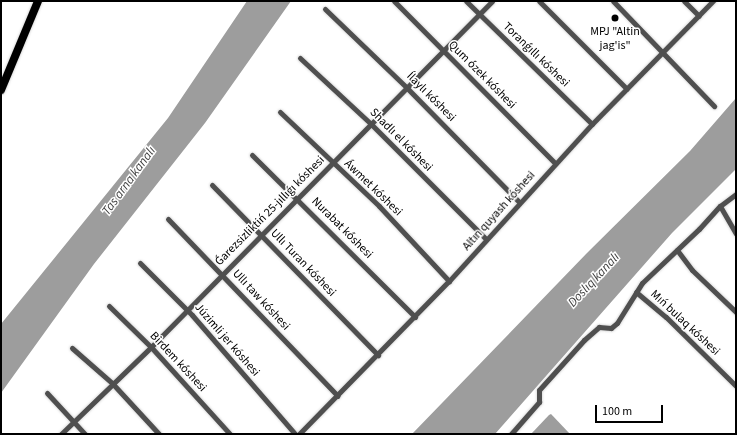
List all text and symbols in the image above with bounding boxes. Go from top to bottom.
marker: MPJ "Altin jag'is" [610,13,620,23]
street label: Toranǵıllı kóshesi [500,20,572,90]
place label: MPJ "Altin jag'is" [590,25,640,53]
street label: Qum ózek kóshesi [445,38,519,112]
street label: Ílaylı kóshesi [403,69,459,125]
street label: Shadlı el kóshesi [367,106,435,174]
water label: Tas arna kanalı [99,144,159,218]
street label: Ǵarezsizliktiń 25-jıllıǵı kóshesi [212,153,328,269]
street label: Áwmet kóshesi [341,157,405,219]
street label: Altın quyash kóshesi [460,168,538,254]
street label: Nurabat kóshesi [308,194,376,262]
street label: Ullı Turan kóshesi [267,226,339,300]
water label: Doslıq kanalı [565,250,623,310]
street label: Ullı taw kóshesi [229,267,293,333]
street label: Mıń bulaq kóshesi [647,287,723,359]
street label: Júzimli jer kóshesi [191,301,263,379]
street label: Birdem kóshesi [147,329,209,395]
scale bar [597,397,665,423]
text: 100 m [602,403,632,420]

